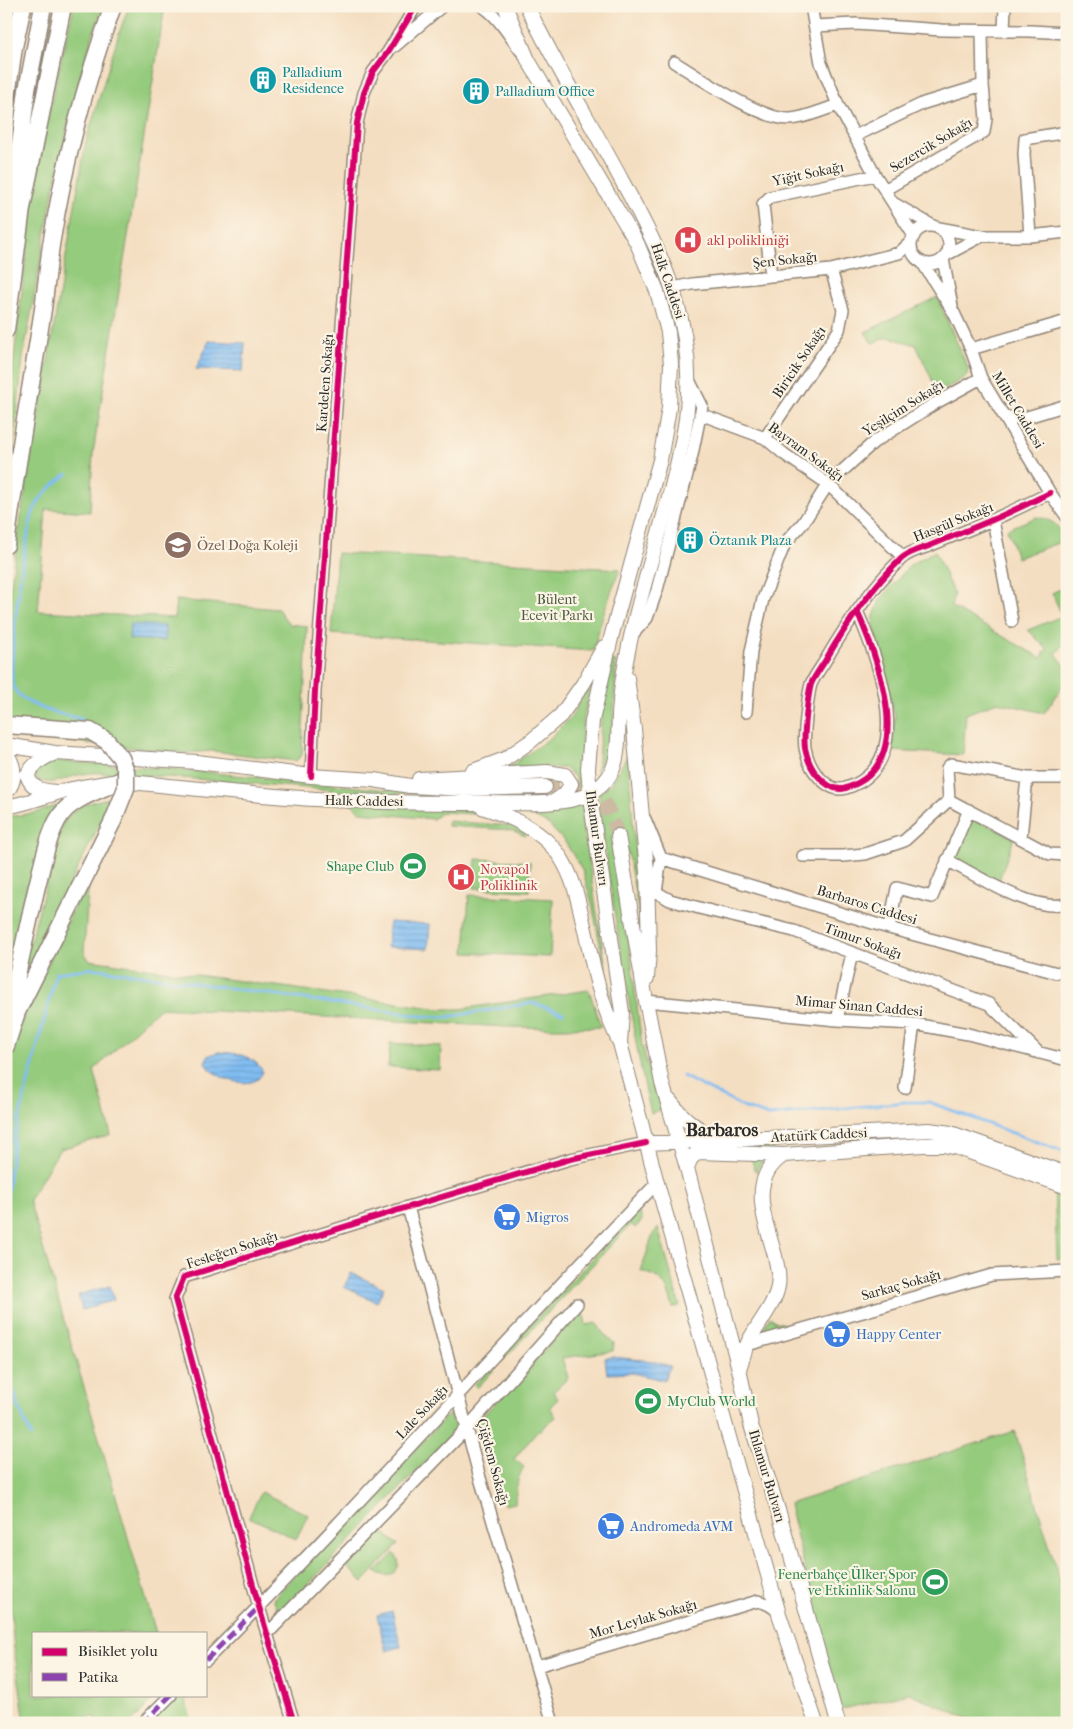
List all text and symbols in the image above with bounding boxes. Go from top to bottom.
place label: Palladium Residence [282,64,344,97]
building icon: Palladium Residence [248,65,278,95]
building icon: Palladium Office [461,76,491,106]
place label: Palladium Office [495,83,595,100]
street label: Sezercik Sokağı [887,114,975,176]
street label: Yiğit Sokağı [770,158,845,190]
hospital icon: akl polikliniği [673,225,703,255]
place label: akl polikliniği [707,232,789,249]
street label: Halk Caddesi [647,241,689,321]
street label: Şen Sokağı [752,248,818,272]
street label: Biricik Sokağı [769,323,829,401]
street label: Kardelen Sokağı [313,333,337,433]
street label: Millet Caddesi [988,368,1048,452]
street label: Yeşilçim Sokağı [858,376,947,440]
street label: Bayram Sokağı [765,419,847,485]
street label: Hasgül Sokağı [911,498,995,546]
building icon: Öztanık Plaza [675,525,705,555]
school or university icon: Özel Doğa Koleji [163,530,193,560]
place label: Öztanık Plaza [709,531,792,549]
place label: Özel Doğa Koleji [197,536,298,554]
park label: Bülent Ecevit Parkı [521,591,593,624]
street label: Ihlamur Bulvarı [582,789,612,887]
street label: Halk Caddesi [324,792,404,810]
sports icon: Shape Club [398,851,428,881]
place label: Shape Club [327,858,394,875]
place label: Novapol Poliklinik [480,861,539,894]
hospital icon: Novapol Poliklinik [446,862,476,892]
street label: Barbaros Caddesi [815,882,919,928]
street label: Timur Sokağı [822,919,904,963]
street label: Mimar Sinan Caddesi [794,992,924,1020]
district label: Barbaros [686,1119,758,1141]
street label: Atatürk Caddesi [769,1124,868,1146]
supermarket icon: Migros [492,1202,522,1232]
place label: Migros [526,1209,569,1226]
street label: Fesleğen Sokağı [184,1227,280,1273]
street label: Sarkaç Sokağı [859,1266,943,1304]
supermarket icon: Happy Center [822,1319,852,1349]
place label: Happy Center [856,1326,941,1343]
street label: Lale Sokağı [393,1381,451,1443]
sports icon: MyClub World [633,1386,663,1416]
place label: MyClub World [667,1393,756,1410]
street label: Çiğdem Sokağı [473,1417,513,1507]
street label: Ihlamur Bulvarı [745,1428,789,1524]
supermarket icon: Andromeda AVM [596,1511,626,1541]
place label: Andromeda AVM [629,1518,734,1535]
place label: Fenerbahçe Ülker Spor ve Etkinlik Salonu [778,1566,916,1599]
sports icon: Fenerbahçe Ülker Spor ve Etkinlik Salonu [920,1567,950,1597]
street label: Mor Leylak Sokağı [587,1595,699,1643]
legend [32,1632,208,1696]
text: Bisiklet yolu [78,1642,158,1660]
text: Patika [78,1668,119,1686]

